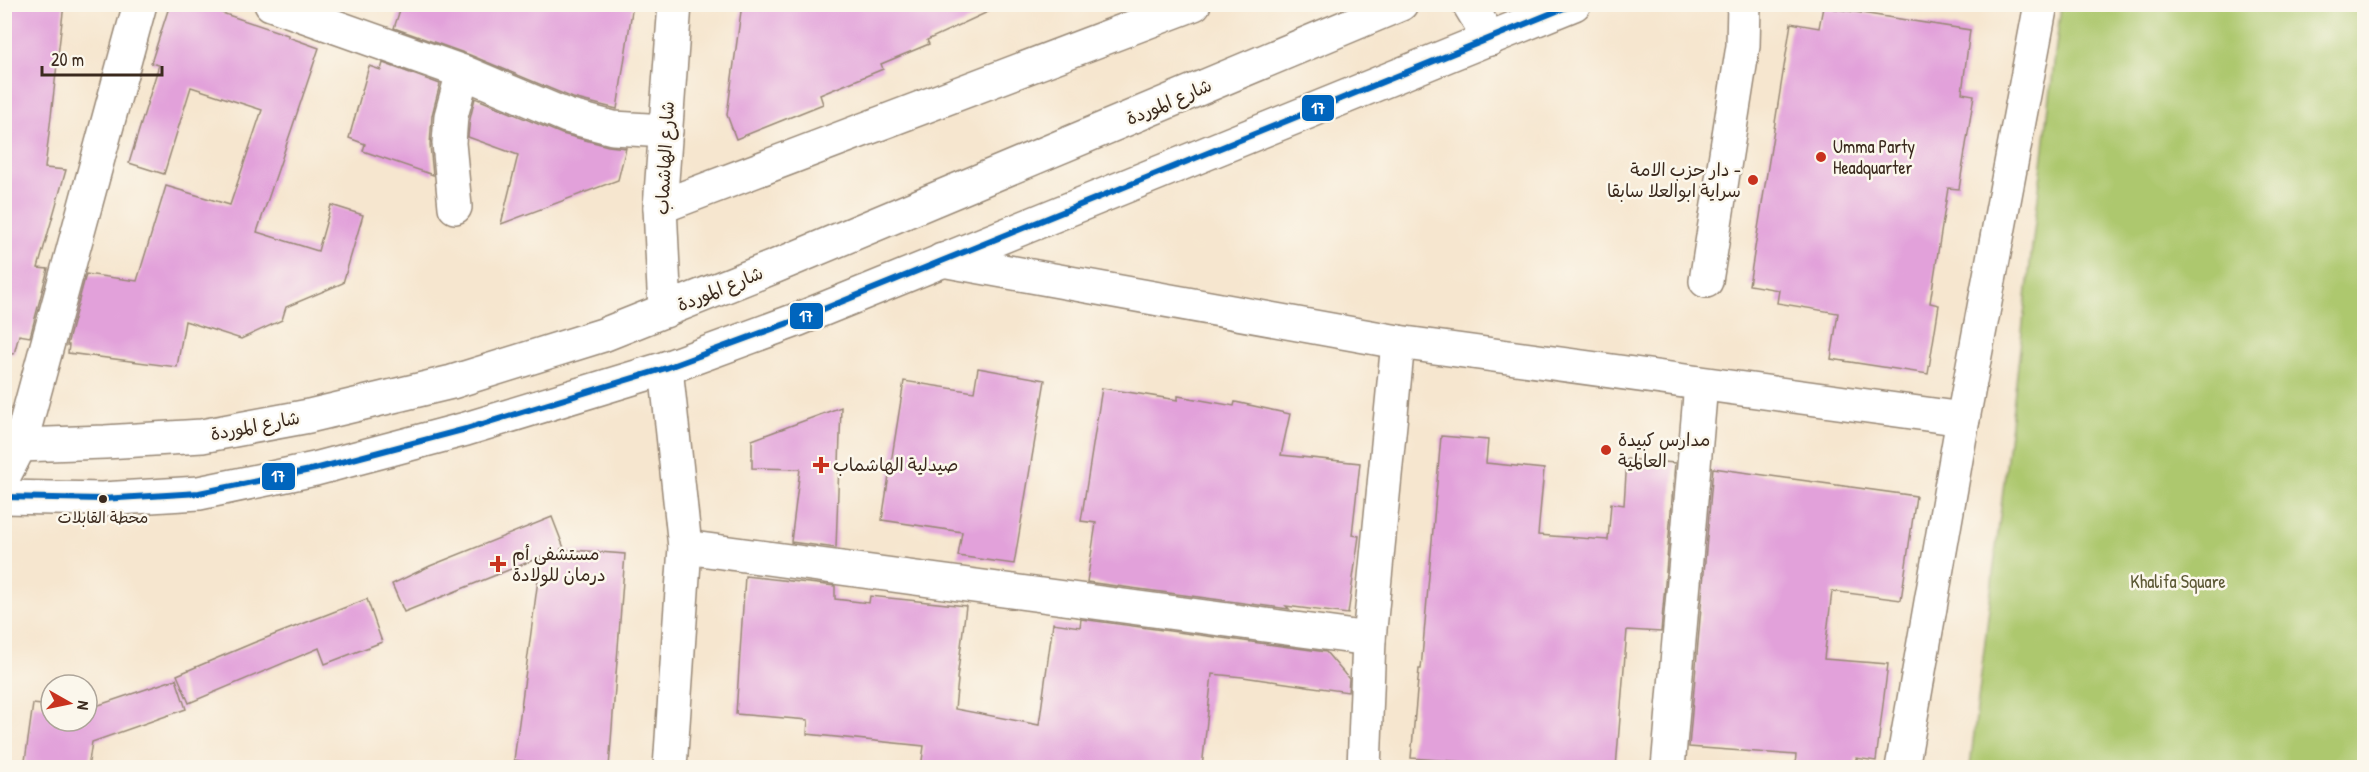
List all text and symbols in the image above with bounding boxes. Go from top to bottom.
scale bar [42,39,162,77]
text: 20 m [51,47,84,72]
street label: شارع الموردة [1122,72,1215,131]
line badge: 17 [1301,94,1335,122]
text: 17 [1311,97,1325,119]
street label: شارع الهاشماب [649,101,680,215]
place label: Umma Party Headquarter [1833,134,1915,180]
marker: Umma Party Headquarter [1814,150,1828,164]
place label: دار حزب الامة - سراية ابوالعلا سابقا [1607,157,1741,203]
marker: دار حزب الامة - سراية ابوالعلا سابقا [1746,173,1760,187]
street label: شارع الموردة [673,260,767,317]
line badge: 17 [789,302,824,330]
text: 17 [799,305,813,327]
street label: شارع الموردة [208,405,302,446]
place label: مدارس كبيدة العالمية [1618,427,1710,473]
marker: مدارس كبيدة العالمية [1599,443,1613,457]
place label: صيدلية الهاشماب [833,452,958,477]
marker: صيدلية الهاشماب [814,458,828,472]
line badge: 17 [261,462,296,491]
text: 17 [271,465,285,487]
marker: محطة القابلات [97,493,109,505]
place label: محطة القابلات [58,506,148,528]
place label: مستشفى أم درمان للولادة [512,541,606,587]
marker: مستشفى أم درمان للولادة [489,555,507,573]
park label: Khalifa Square [2130,569,2226,594]
north arrow [39,673,99,733]
text: N [72,699,95,712]

